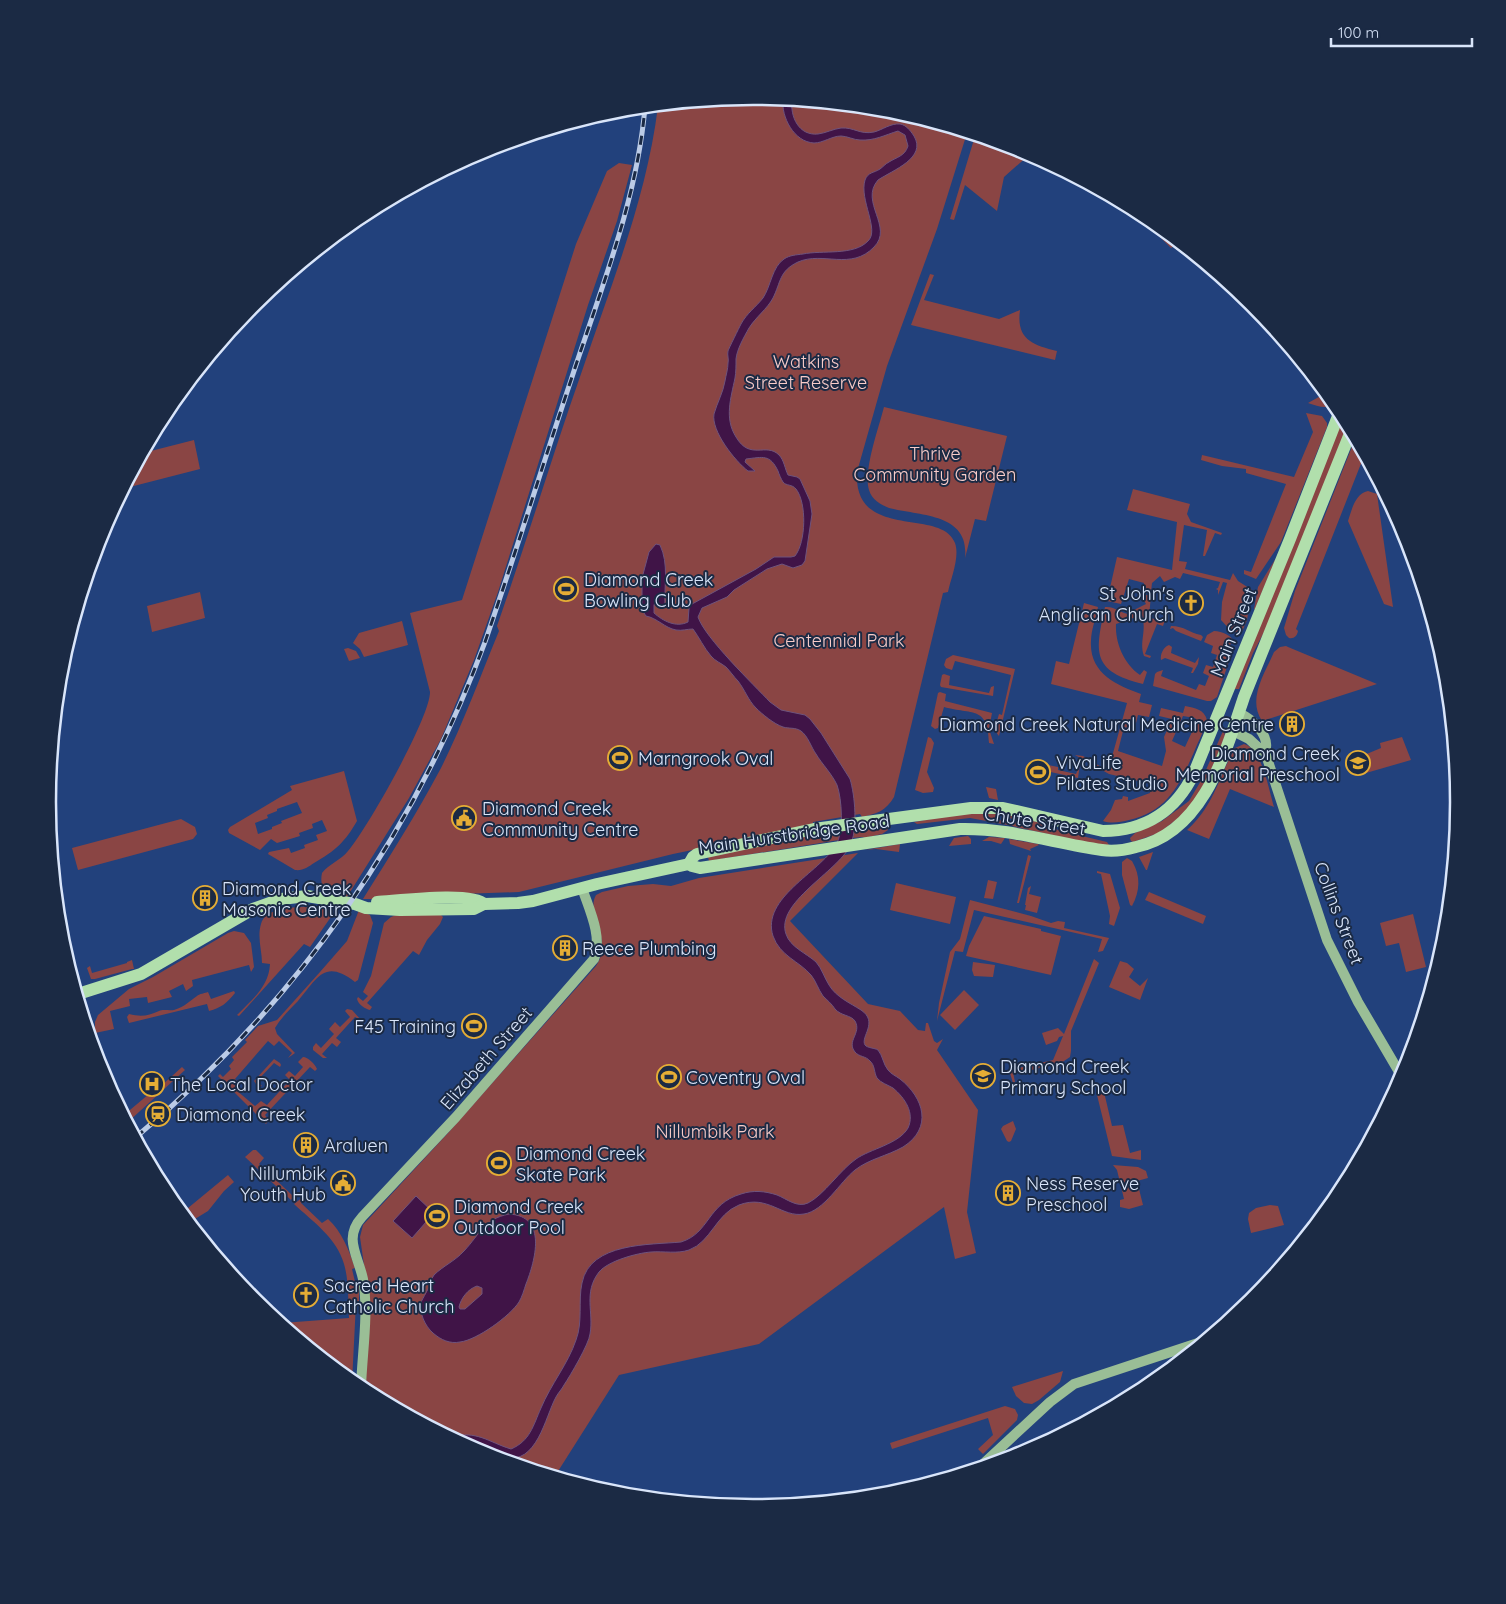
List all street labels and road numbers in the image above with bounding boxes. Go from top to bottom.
street label: Main Street [1205,584,1261,680]
street label: Chute Street [983,802,1087,840]
street label: Main Hurstbridge Road [697,809,891,859]
street label: Collins Street [1309,859,1369,967]
street label: Elizabeth Street [435,1002,537,1114]

